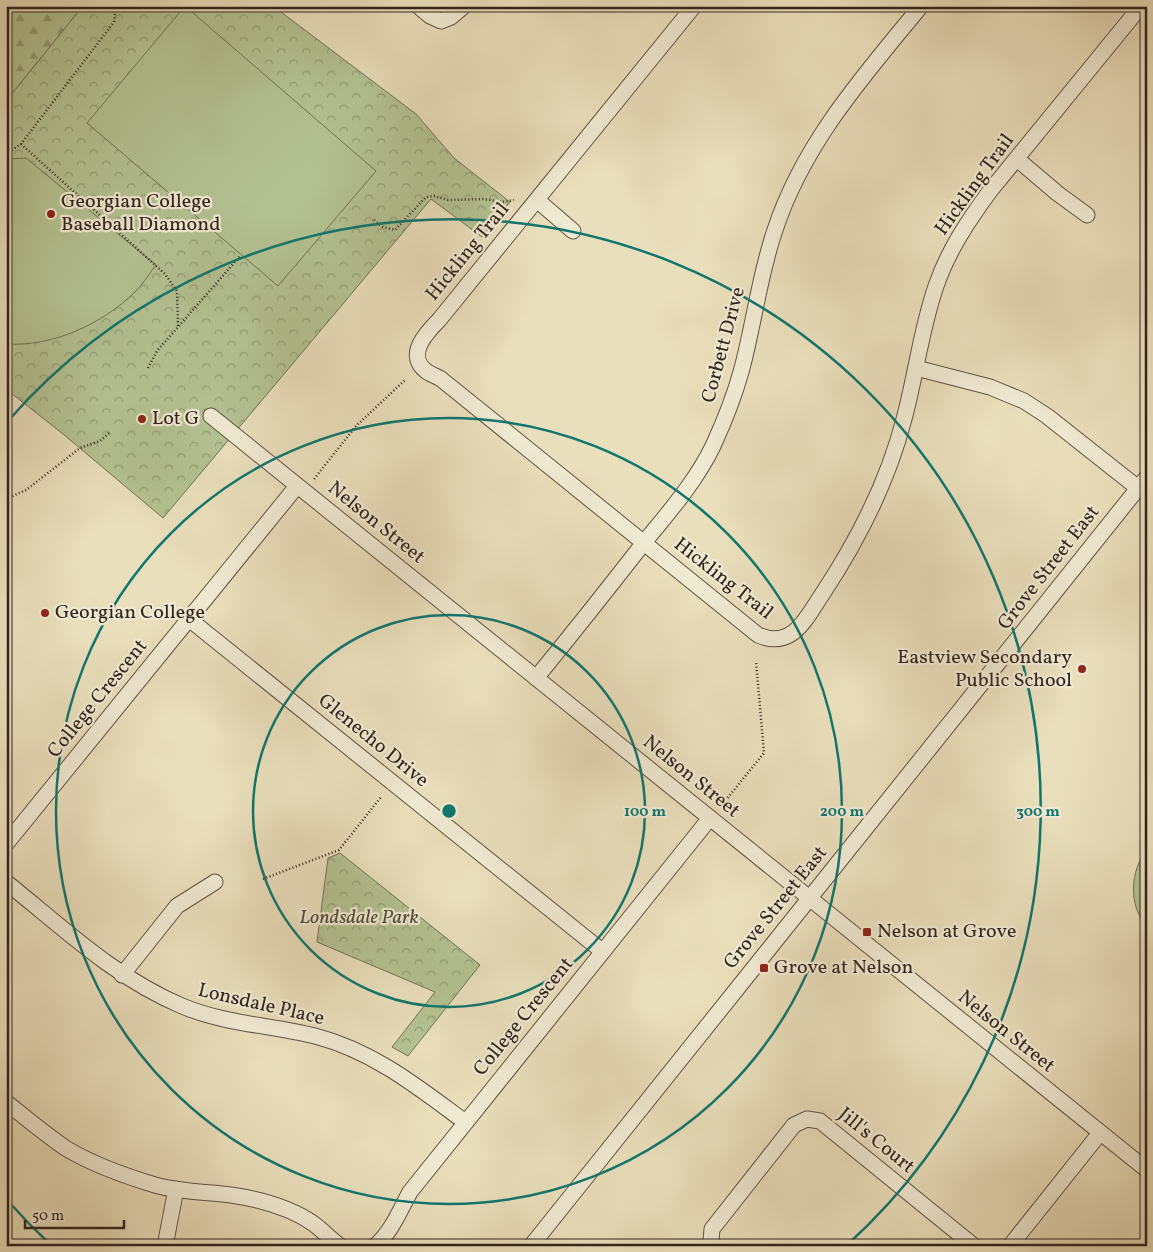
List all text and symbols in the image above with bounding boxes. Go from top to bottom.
street label: Hickling Trail [929,129,1021,241]
place label: Georgian College Baseball Diamond [61,188,220,239]
street label: Hickling Trail [420,197,516,307]
marker: Georgian College Baseball Diamond [45,208,57,220]
street label: Corbett Drive [695,284,753,406]
place label: Lot G [152,405,199,433]
marker: Lot G [136,413,148,425]
street label: Nelson Street [321,475,431,571]
street label: Grove Street East [991,500,1107,636]
street label: Hickling Trail [667,531,779,627]
place label: Georgian College [55,599,205,627]
marker: Georgian College [39,607,51,619]
street label: College Crescent [41,634,155,764]
place label: Eastview Secondary Public School [897,644,1072,695]
marker: Eastview Secondary Public School [1076,663,1088,675]
street label: Glenecho Drive [312,688,434,794]
street label: Nelson Street [636,729,746,825]
centre of rings [440,802,458,820]
text: 100 m [624,802,667,823]
text: 200 m [820,802,864,823]
text: 300 m [1016,802,1060,823]
street label: Grove Street East [718,840,834,976]
park label: Londsdale Park [299,904,419,932]
place label: Nelson at Grove [877,918,1016,946]
marker: Nelson at Grove [861,926,873,938]
street label: College Crescent [467,952,581,1082]
place label: Grove at Nelson [774,954,913,982]
marker: Grove at Nelson [758,962,770,974]
street label: Lonsdale Place [195,977,327,1033]
street label: Nelson Street [951,984,1061,1080]
street label: Jill's Court [832,1101,920,1181]
scale bar [25,1197,124,1229]
text: 50 m [32,1206,64,1227]

